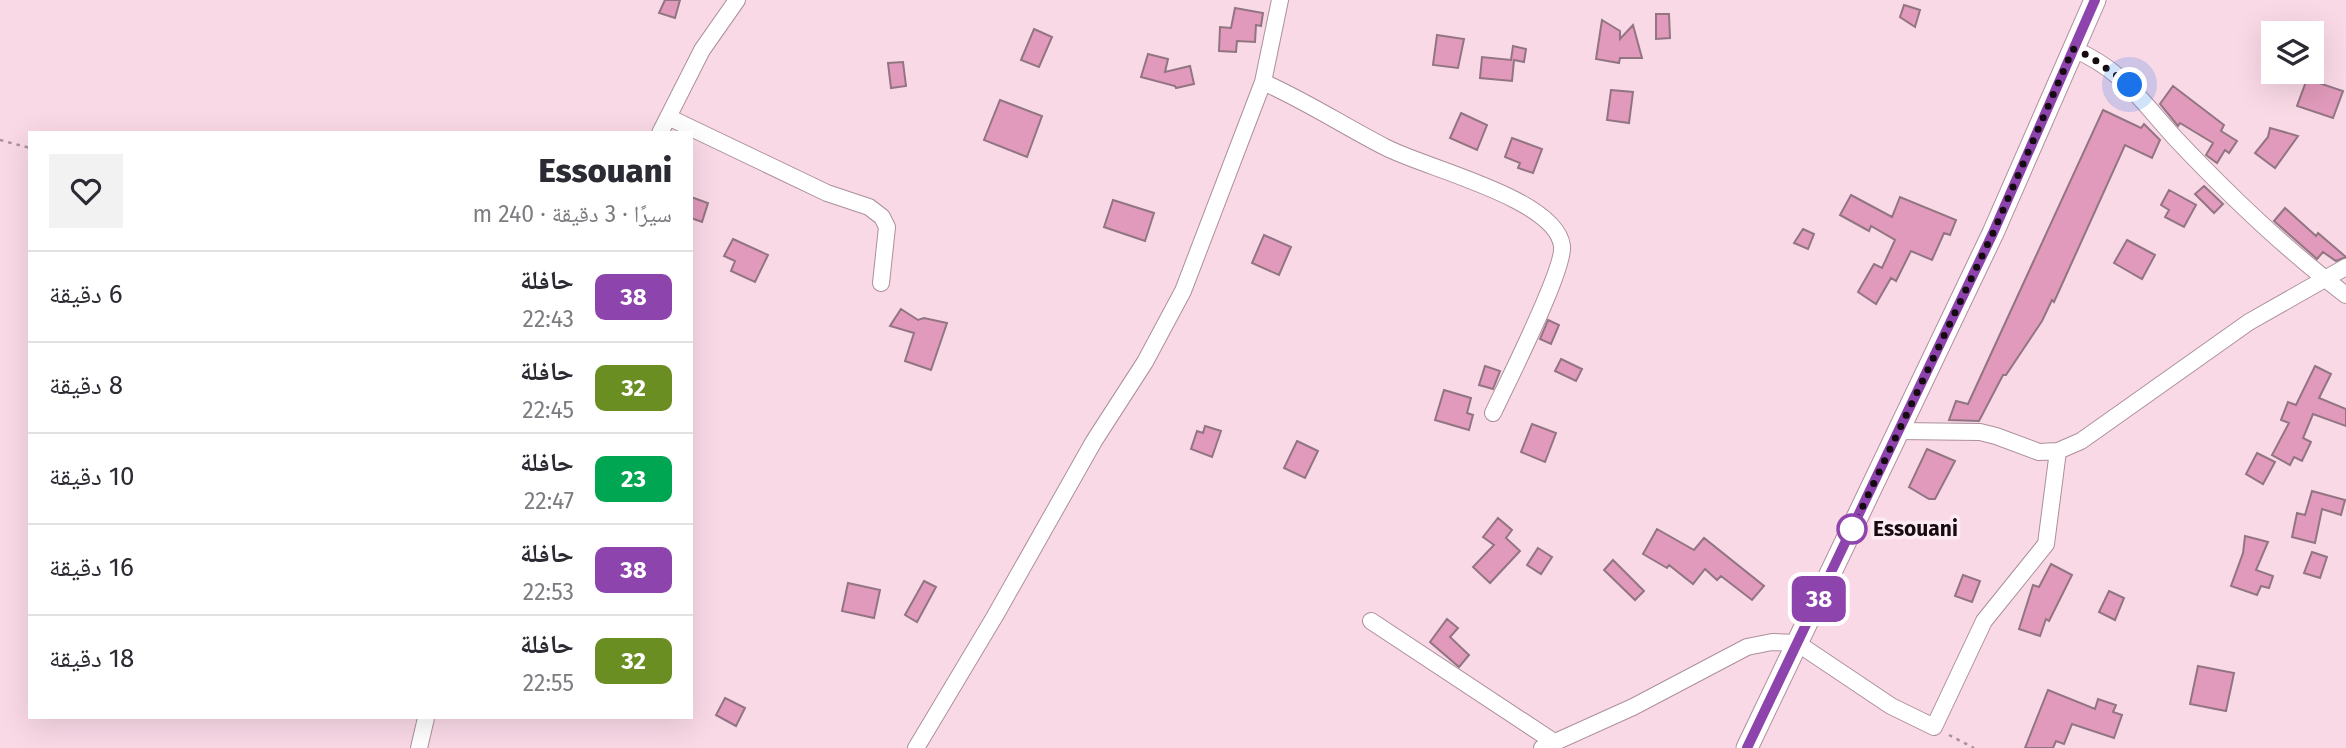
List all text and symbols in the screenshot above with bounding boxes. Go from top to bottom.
map controls [2261,21,2324,84]
button: layers [2261,21,2324,84]
your location [2112,67,2147,102]
text: Essouani [538,151,672,191]
button: heart [49,154,123,228]
text: سيرًا · 3 دقيقة · 240 m [472,200,672,228]
text: حافلة [520,265,574,296]
text: 6 دقيقة [49,279,123,310]
text: 38 [620,283,647,311]
text: 22:43 [523,305,574,333]
text: حافلة [520,356,574,387]
text: 8 دقيقة [49,370,123,401]
text: 32 [621,374,646,402]
text: 22:45 [522,396,574,424]
text: حافلة [520,447,574,478]
text: 10 دقيقة [49,461,135,492]
text: 23 [621,465,646,493]
text: 22:47 [524,487,574,515]
marker: Essouani [1837,514,1867,544]
place label: Essouani [1873,516,1958,542]
text: حافلة [520,538,574,569]
text: 16 دقيقة [49,552,134,583]
text: 38 [620,556,647,584]
line badge: 38 [1787,576,1850,622]
text: 22:53 [523,578,574,606]
text: 38 [1806,585,1832,613]
text: حافلة [520,629,574,660]
text: 18 دقيقة [49,643,134,674]
text: 32 [621,647,646,675]
text: 22:55 [523,669,574,697]

